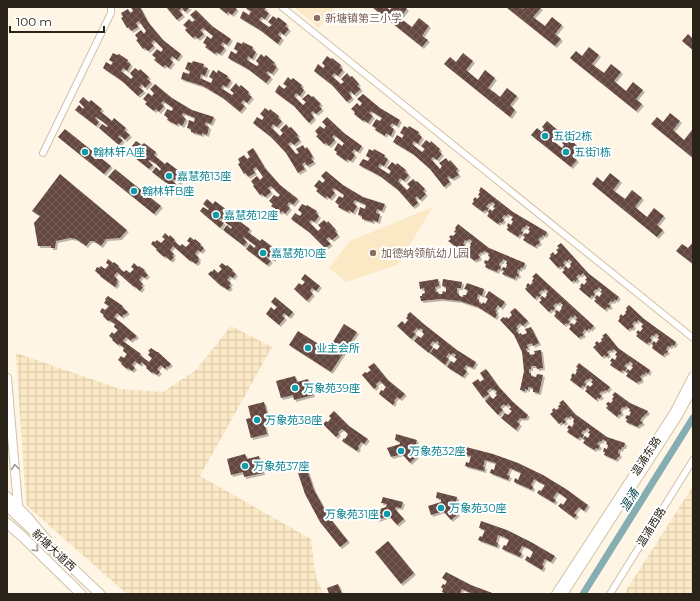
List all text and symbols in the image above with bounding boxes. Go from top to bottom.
scale bar [10,8,104,34]
place label: 新塘镇第三小学 [325,11,402,25]
marker: 新塘镇第三小学 [312,13,322,23]
text: 100 m [16,14,52,29]
place label: 五街2栋 [553,129,592,143]
marker: 五街2栋 [540,131,550,141]
place label: 翰林轩A座 [93,145,145,159]
place label: 五街1栋 [574,145,611,159]
marker: 翰林轩A座 [80,147,90,157]
marker: 五街1栋 [561,147,571,157]
place label: 嘉慧苑13座 [177,169,231,183]
marker: 嘉慧苑13座 [164,171,174,181]
place label: 翰林轩B座 [142,184,194,198]
marker: 翰林轩B座 [129,186,139,196]
place label: 嘉慧苑12座 [224,208,278,222]
marker: 嘉慧苑12座 [211,210,221,220]
place label: 嘉慧苑10座 [271,246,326,260]
place label: 加德纳领航幼儿园 [381,246,469,260]
marker: 嘉慧苑10座 [258,248,268,258]
marker: 加德纳领航幼儿园 [368,248,378,258]
place label: 业主会所 [316,341,360,355]
marker: 业主会所 [303,343,313,353]
place label: 万象苑39座 [303,381,360,395]
marker: 万象苑39座 [290,383,300,393]
place label: 万象苑38座 [265,413,322,427]
marker: 万象苑38座 [252,415,262,425]
street label: 温涌东路 [628,434,664,478]
place label: 万象苑32座 [409,444,465,458]
marker: 万象苑32座 [396,446,406,456]
place label: 万象苑37座 [253,459,310,473]
marker: 万象苑37座 [240,461,250,471]
one-way arrow [10,464,19,471]
water label: 温涌 [616,484,643,514]
place label: 万象苑30座 [449,501,507,515]
marker: 万象苑30座 [436,503,446,513]
street label: 温涌西路 [633,505,669,549]
place label: 万象苑31座 [325,507,379,521]
marker: 万象苑31座 [382,509,392,519]
street label: 新塘大道西 [29,526,79,574]
one-way arrow [31,545,39,552]

